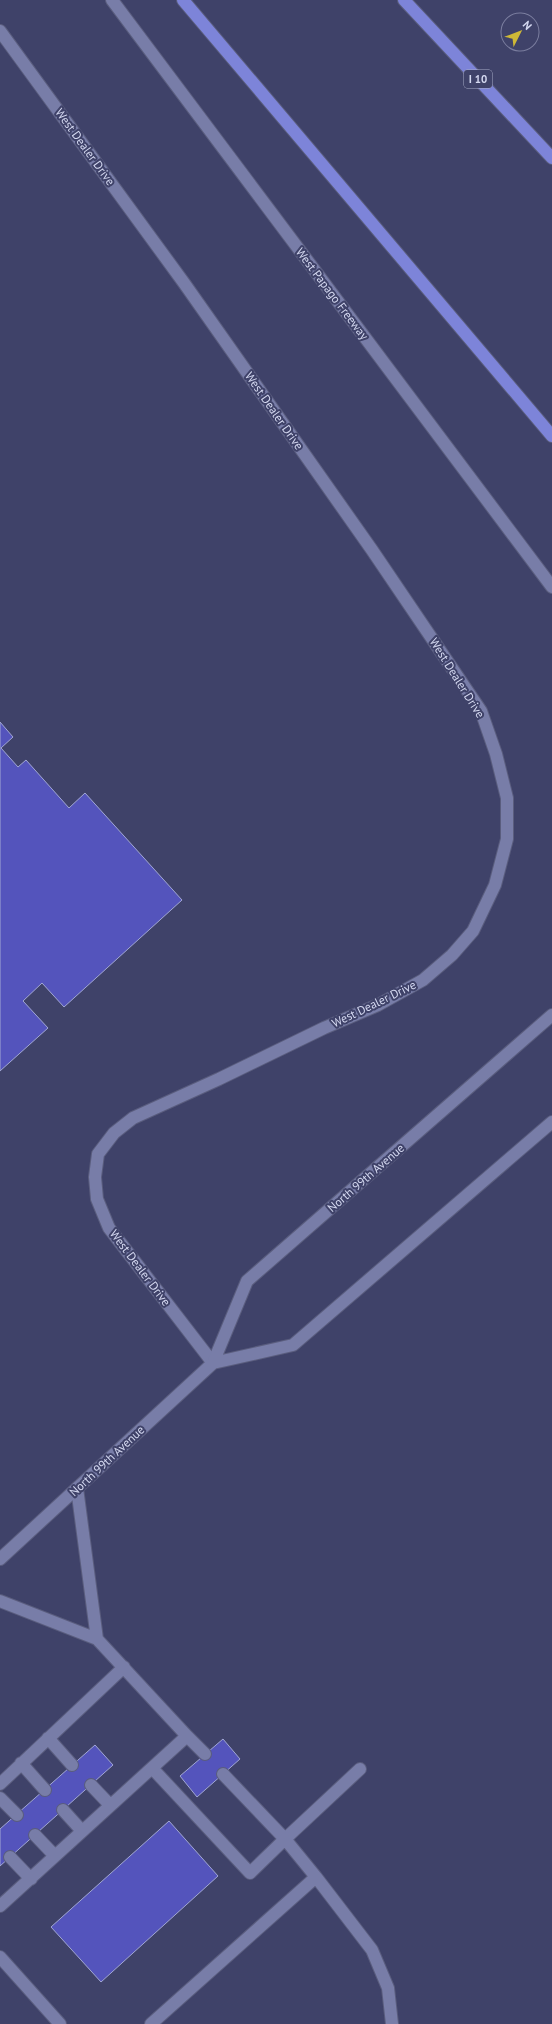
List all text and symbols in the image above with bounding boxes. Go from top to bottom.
north arrow [500,12,540,52]
text: N [520,18,535,33]
road number: I 10 [464,70,492,88]
street label: West Dealer Drive [52,105,118,188]
street label: West Papago Freeway [293,245,372,343]
street label: West Dealer Drive [242,369,307,453]
street label: West Dealer Drive [427,635,488,721]
street label: West Dealer Drive [329,977,418,1030]
street label: North 99th Avenue [324,1140,407,1215]
street label: West Dealer Drive [107,1227,174,1309]
street label: North 99th Avenue [66,1422,147,1499]

